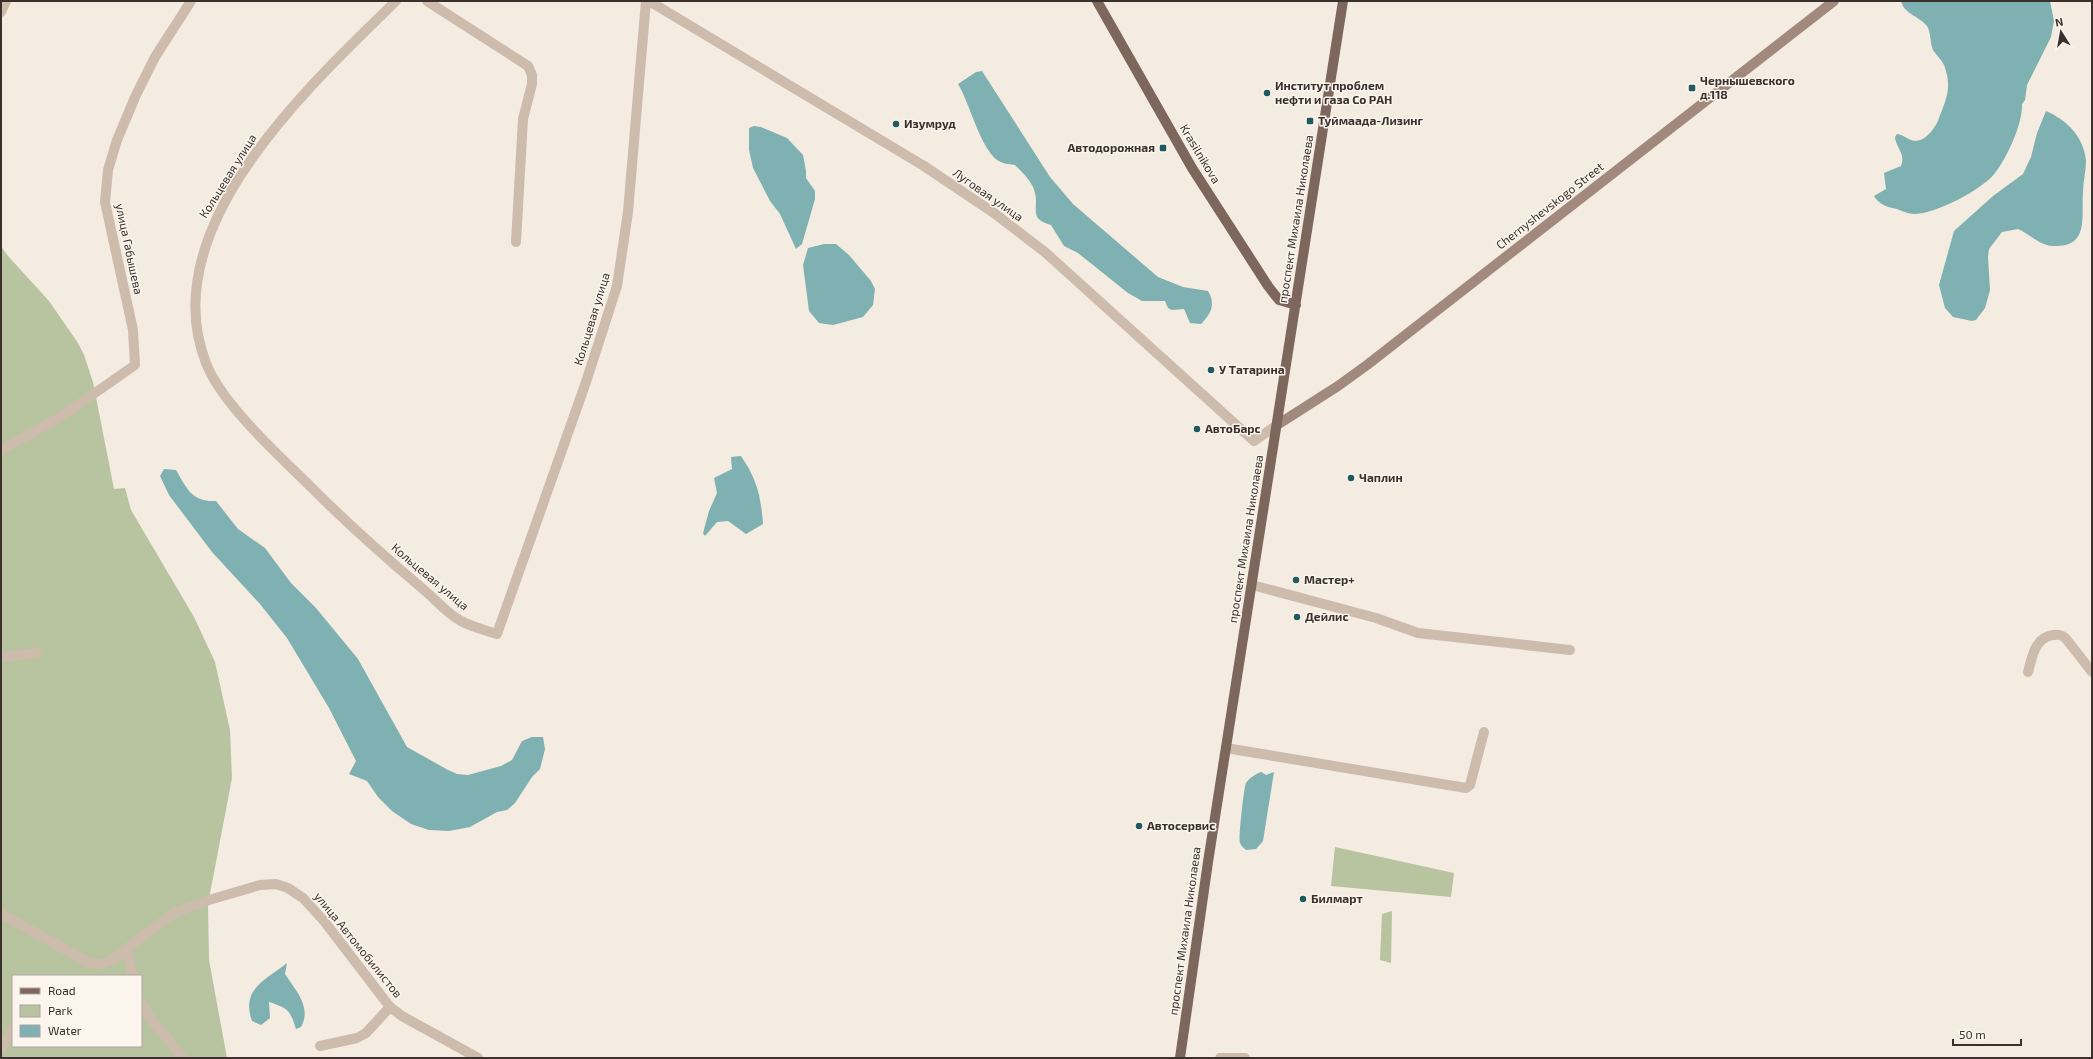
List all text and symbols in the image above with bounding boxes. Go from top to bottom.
north arrow [2041,12,2081,52]
text: N [2054,15,2064,29]
place label: Чернышевского д.118 [1700,73,1795,101]
place label: Институт проблем нефти и газа Со РАН [1275,78,1392,106]
marker: Чернышевского д.118 [1687,83,1697,93]
marker: Институт проблем нефти и газа Со РАН [1262,88,1272,98]
place label: Туймаада-Лизинг [1318,113,1424,127]
place label: Изумруд [904,116,956,130]
marker: Туймаада-Лизинг [1305,116,1315,126]
marker: Изумруд [891,119,901,129]
street label: Krasilnikova [1178,121,1224,186]
street label: Кольцевая улица [196,131,259,221]
street label: проспект Михаила Николаева [1275,134,1315,304]
place label: Автодорожная [1068,140,1155,154]
marker: Автодорожная [1158,143,1168,153]
street label: Chernyshevskogo Street [1493,159,1606,252]
street label: Луговая улица [950,165,1026,224]
street label: улица Габышева [113,202,146,296]
street label: Кольцевая улица [570,271,613,367]
place label: У Татарина [1219,362,1285,376]
marker: У Татарина [1206,365,1216,375]
place label: АвтоБарс [1205,421,1261,435]
marker: АвтоБарс [1192,424,1202,434]
street label: проспект Михаила Николаева [1225,454,1265,624]
place label: Чаплин [1359,470,1403,484]
marker: Чаплин [1346,473,1356,483]
street label: Кольцевая улица [389,540,472,613]
place label: Мастер+ [1304,572,1355,586]
marker: Мастер+ [1291,575,1301,585]
place label: Дейлис [1305,609,1349,623]
marker: Дейлис [1292,612,1302,622]
place label: Автосервис [1147,818,1215,832]
marker: Автосервис [1134,821,1144,831]
street label: проспект Михаила Николаева [1165,846,1203,1016]
street label: улица Автомобилистов [311,889,406,1001]
place label: Билмарт [1311,891,1363,905]
marker: Билмарт [1298,894,1308,904]
legend [12,975,142,1047]
text: Road [48,983,76,997]
text: Park [48,1003,73,1017]
scale bar [1953,1021,2021,1047]
text: Water [48,1023,82,1037]
text: 50 m [1959,1027,1986,1041]

